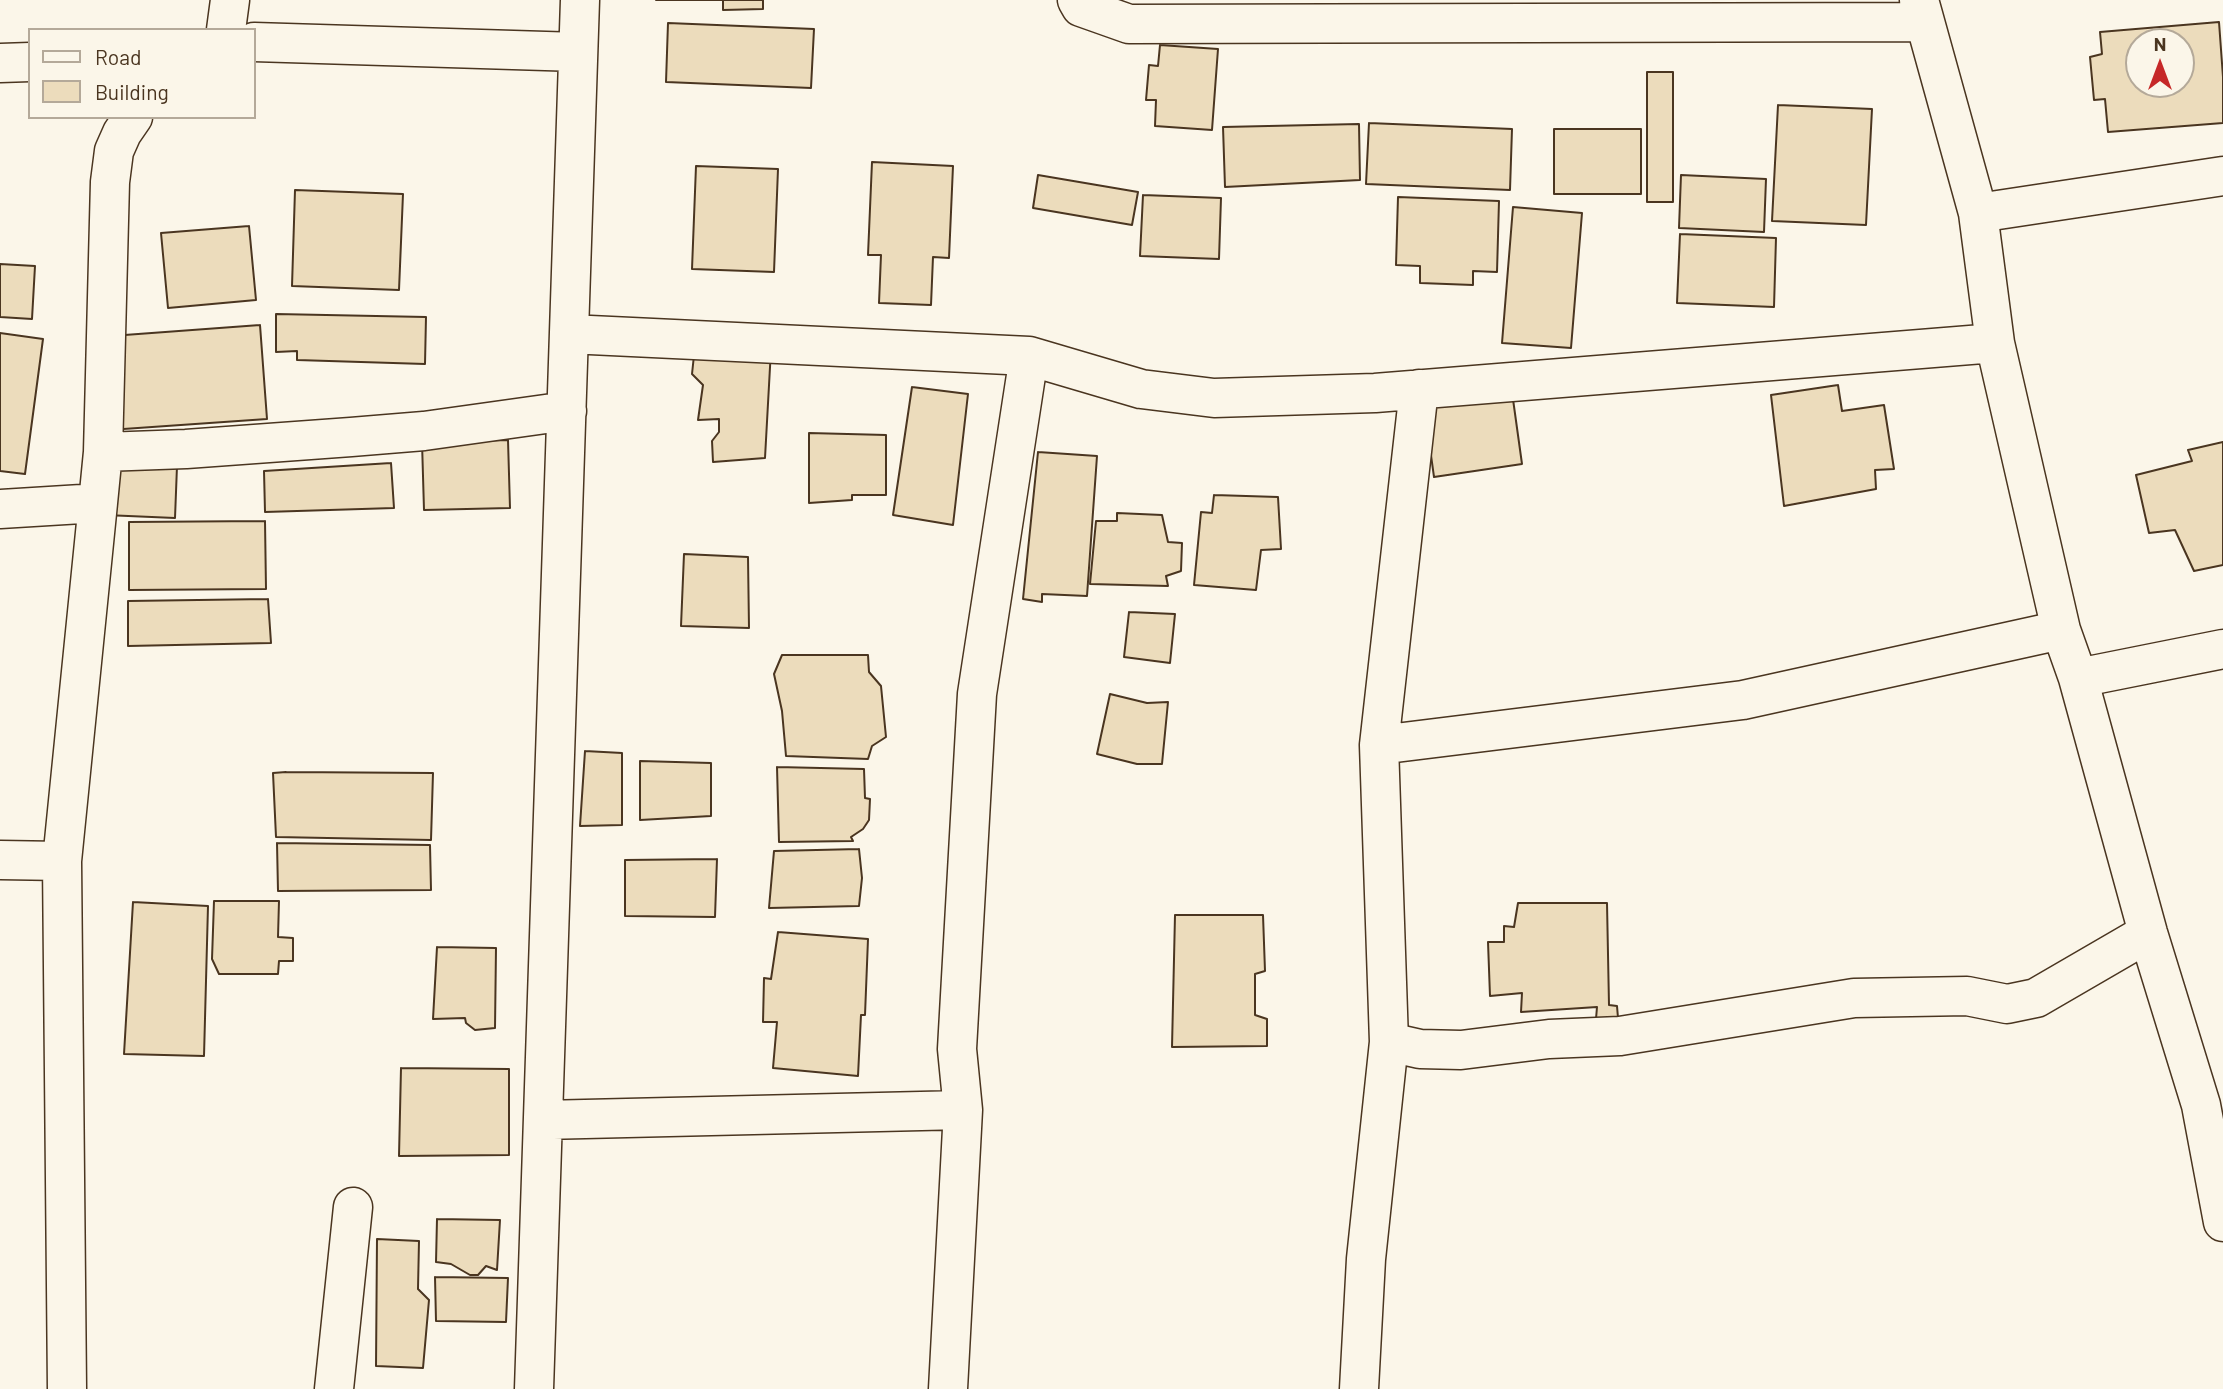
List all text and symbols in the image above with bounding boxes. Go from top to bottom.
legend [28,28,256,119]
north arrow [2125,28,2195,98]
text: N [2154,32,2166,55]
text: Road [95,44,141,69]
text: Building [95,79,169,104]

